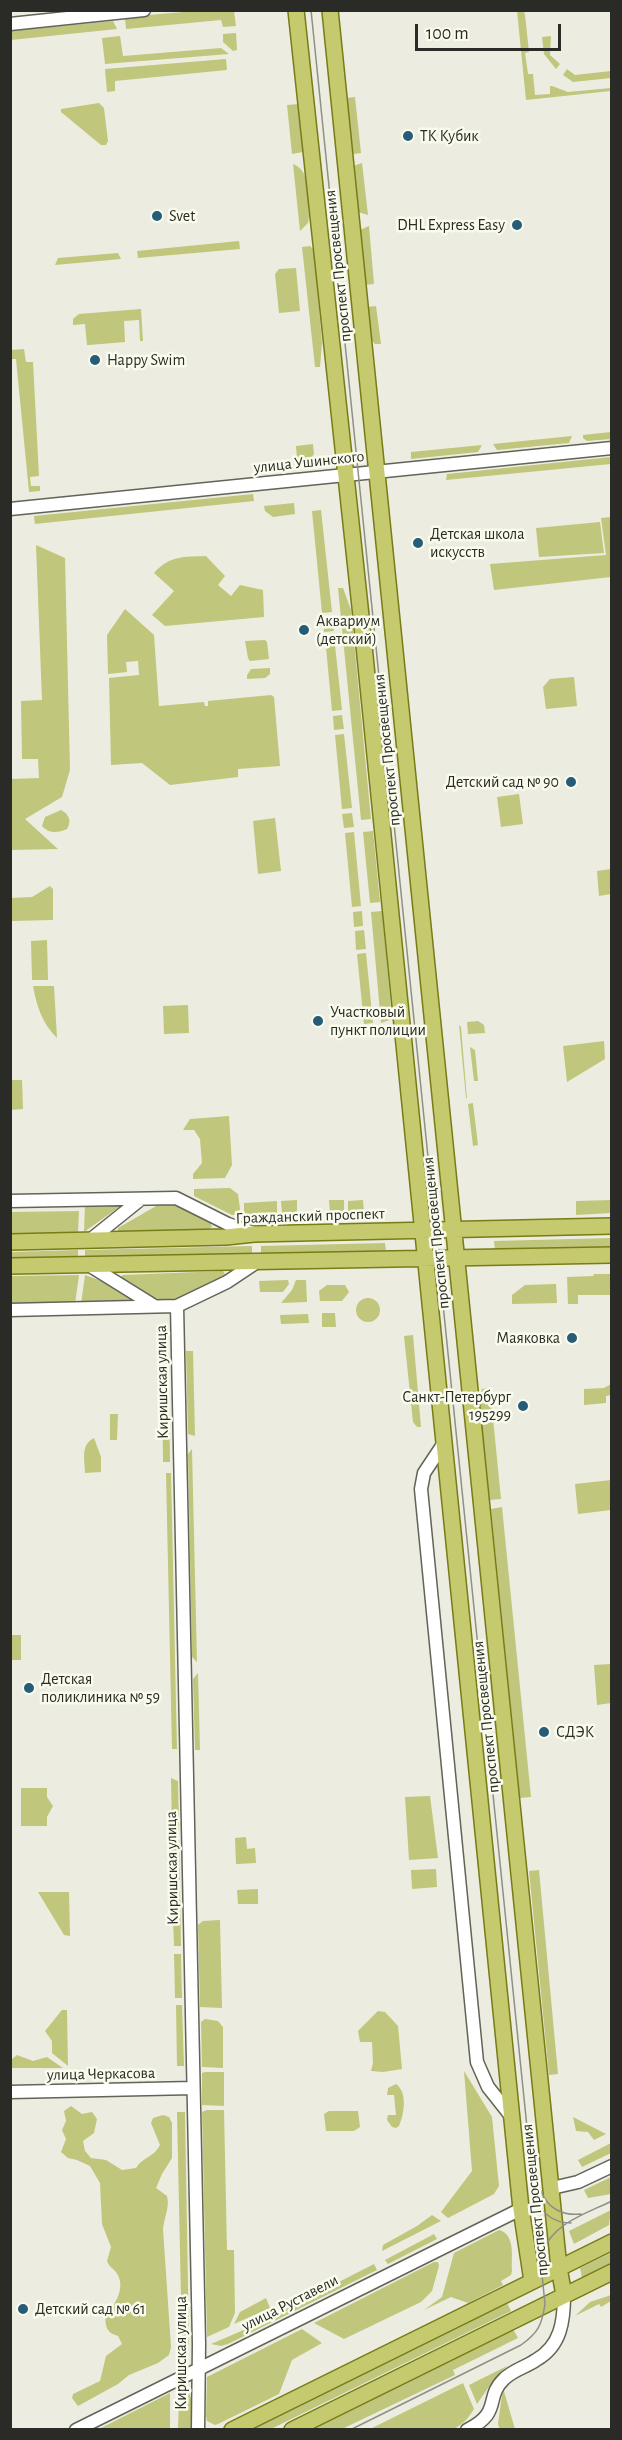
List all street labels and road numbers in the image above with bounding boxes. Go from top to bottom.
street label: проспект Просвещения [320,189,356,343]
street label: улица Ушинского [253,447,365,477]
street label: проспект Просвещения [369,673,405,827]
street label: проспект Просвещения [418,1156,454,1310]
street label: Гражданский проспект [235,1204,385,1228]
street label: Киришская улица [151,1325,173,1439]
street label: проспект Просвещения [468,1640,504,1794]
street label: Киришская улица [161,1811,183,1925]
street label: улица Черкасова [47,2063,155,2085]
street label: проспект Просвещения [517,2123,553,2277]
street label: улица Руставели [238,2270,342,2336]
street label: Киришская улица [171,2296,191,2410]

